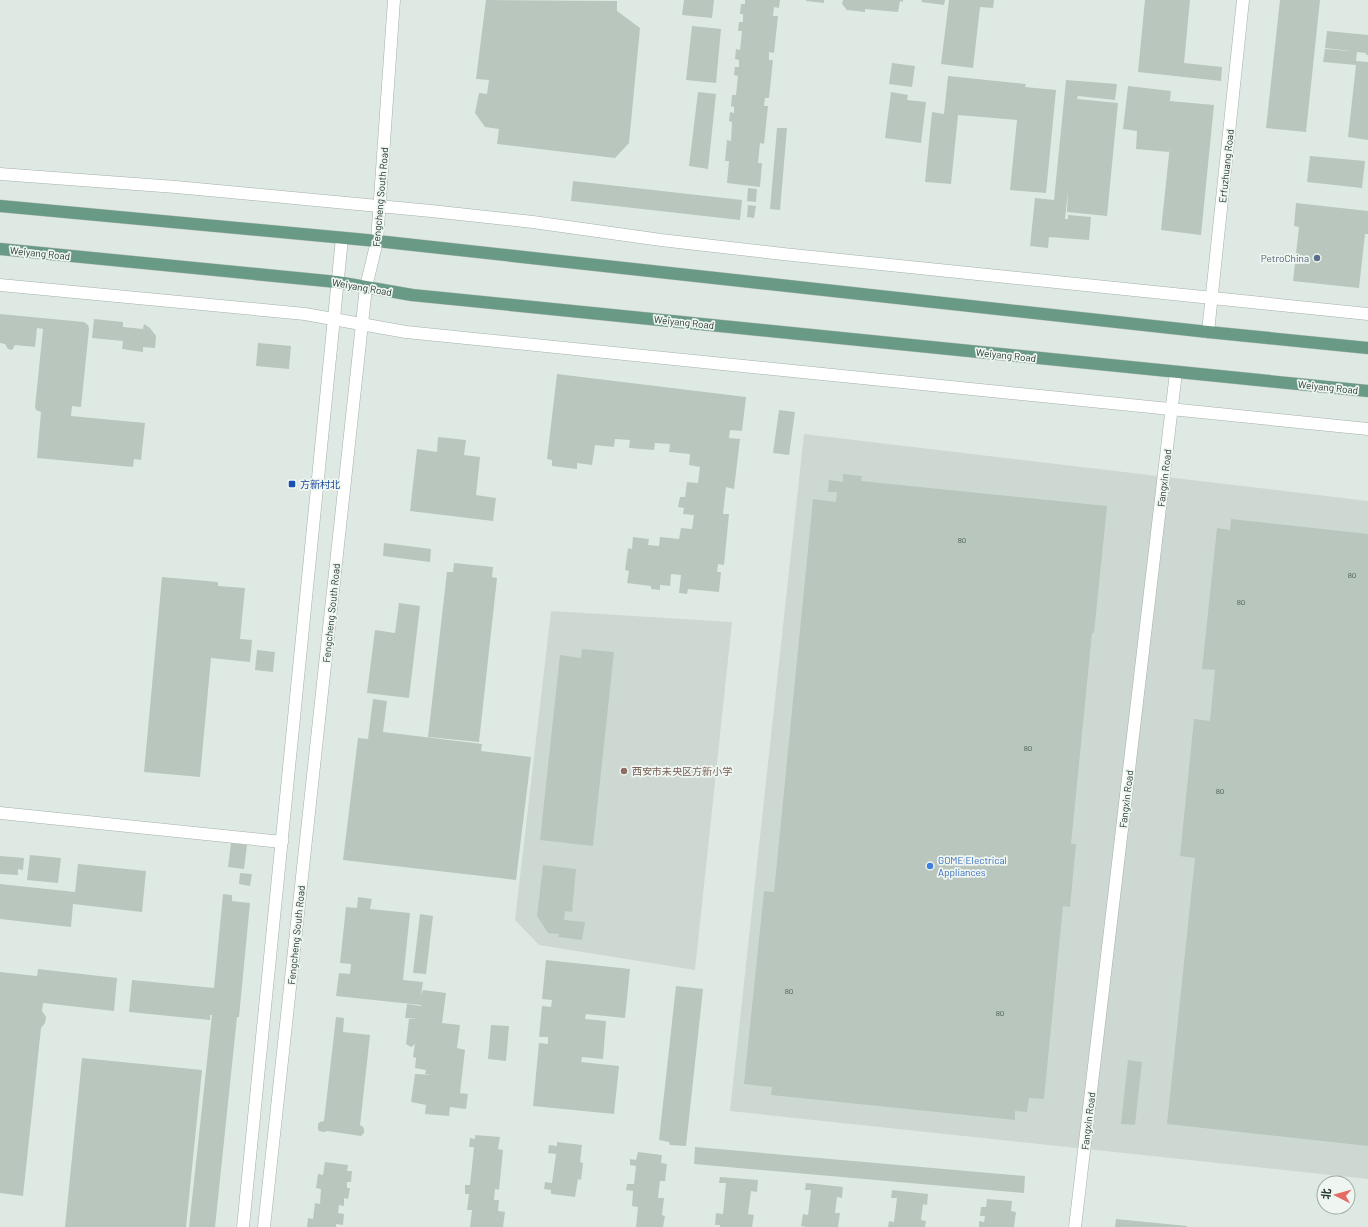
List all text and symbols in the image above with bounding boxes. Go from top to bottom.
street label: Erfuzhuang Road [1216,129,1236,203]
street label: Fengcheng South Road [370,147,390,247]
street label: Weiyang Road [9,244,71,262]
place label: PetroChina [1261,252,1309,264]
marker: PetroChina [1312,253,1322,263]
street label: Weiyang Road [331,276,393,298]
street label: Weiyang Road [653,313,715,331]
street label: Weiyang Road [975,346,1037,364]
street label: Weiyang Road [1297,378,1359,396]
street label: Fangxin Road [1155,448,1173,508]
place label: 方新村北 [300,478,340,490]
marker: 方新村北 [287,479,297,489]
house number: 80 [958,535,966,545]
street label: Fengcheng South Road [320,563,342,663]
house number: 80 [1348,570,1356,580]
house number: 80 [1237,597,1245,607]
house number: 80 [1024,743,1032,753]
place label: 西安市未央区方新小学 [632,765,732,777]
marker: 西安市未央区方新小学 [619,766,629,776]
street label: Fangxin Road [1117,769,1135,829]
house number: 80 [1216,786,1224,796]
place label: GOME Electrical Appliances [938,854,1007,878]
marker: GOME Electrical Appliances [925,861,935,871]
street label: Fengcheng South Road [285,885,307,985]
house number: 80 [785,986,793,996]
house number: 80 [996,1008,1004,1018]
street label: Fangxin Road [1079,1091,1097,1151]
north arrow [1316,1175,1356,1215]
text: 北 [1319,1188,1333,1200]

